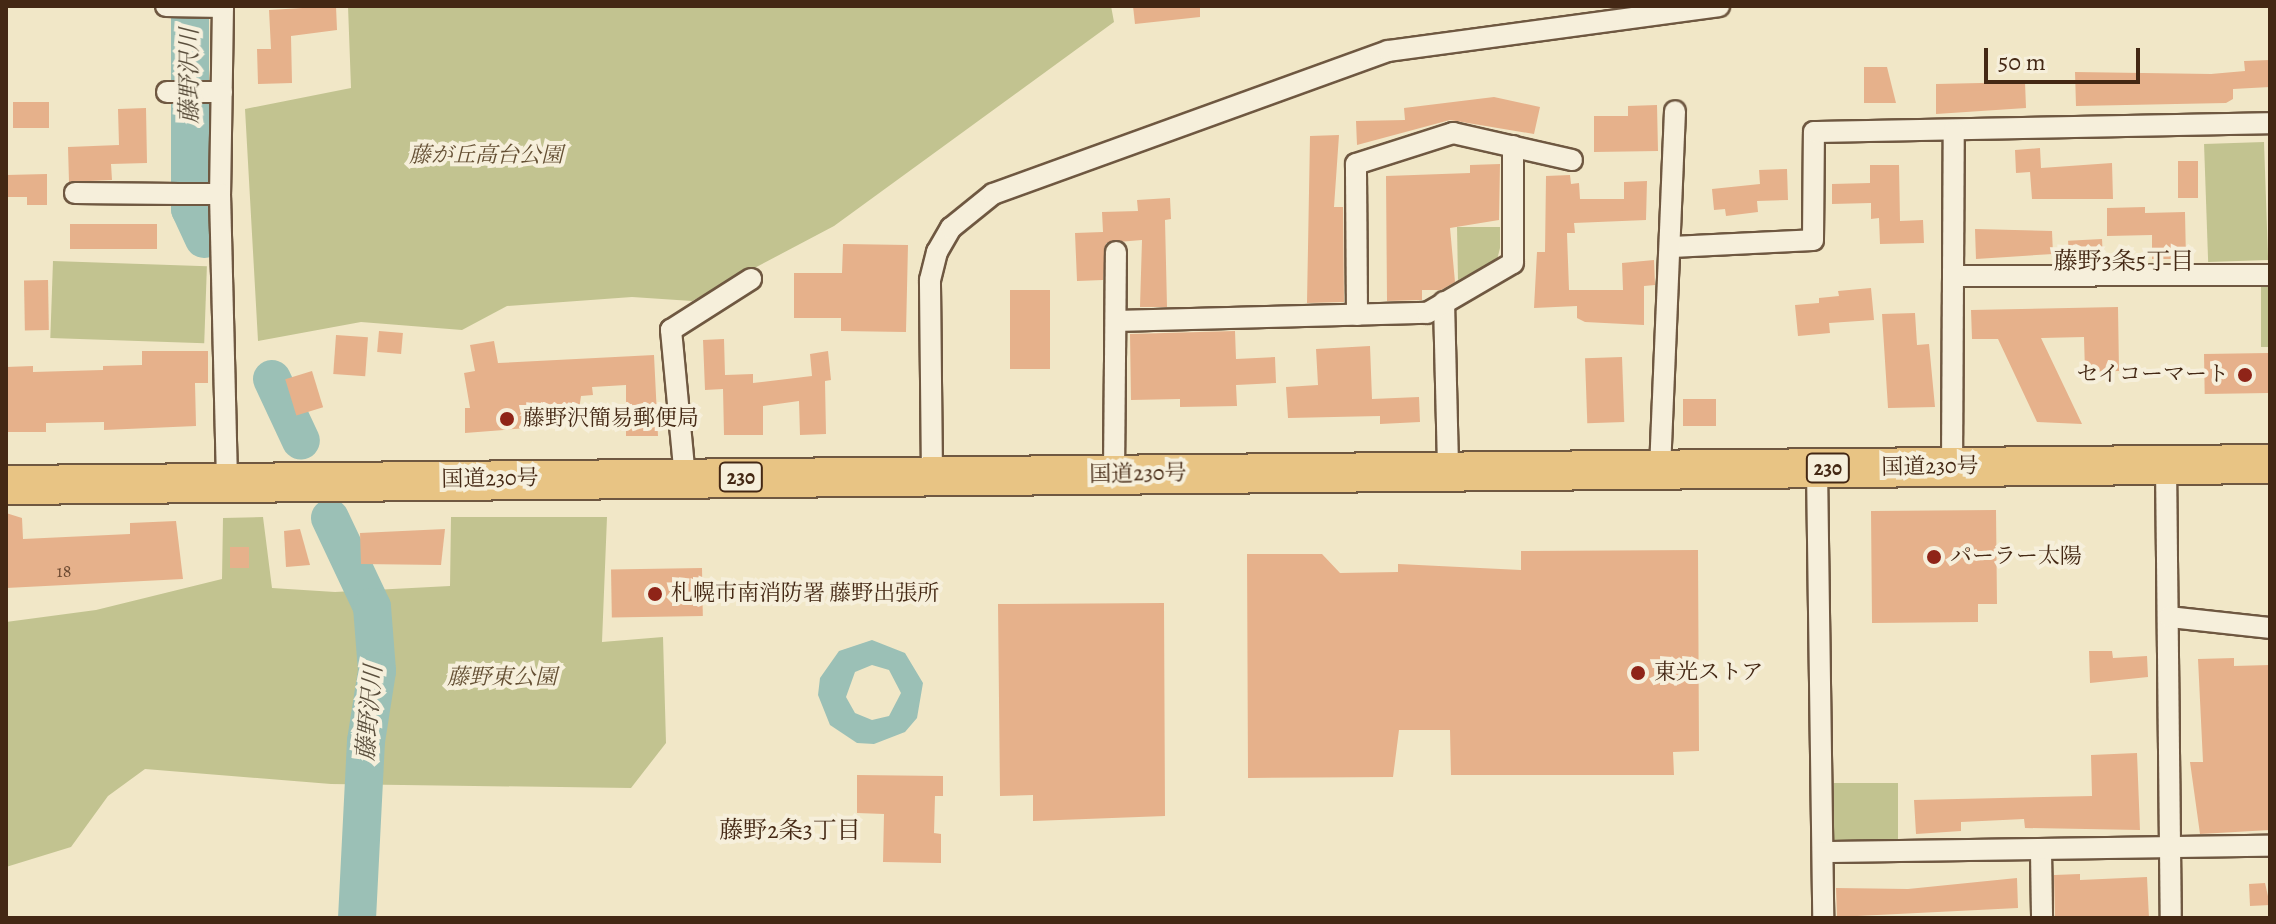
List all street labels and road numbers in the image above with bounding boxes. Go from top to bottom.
road number: 230 [1804,452,1852,484]
street label: 国道230号 [1881,453,1979,481]
street label: 国道230号 [1089,460,1187,488]
road number: 230 [717,461,765,493]
street label: 国道230号 [441,465,539,493]

